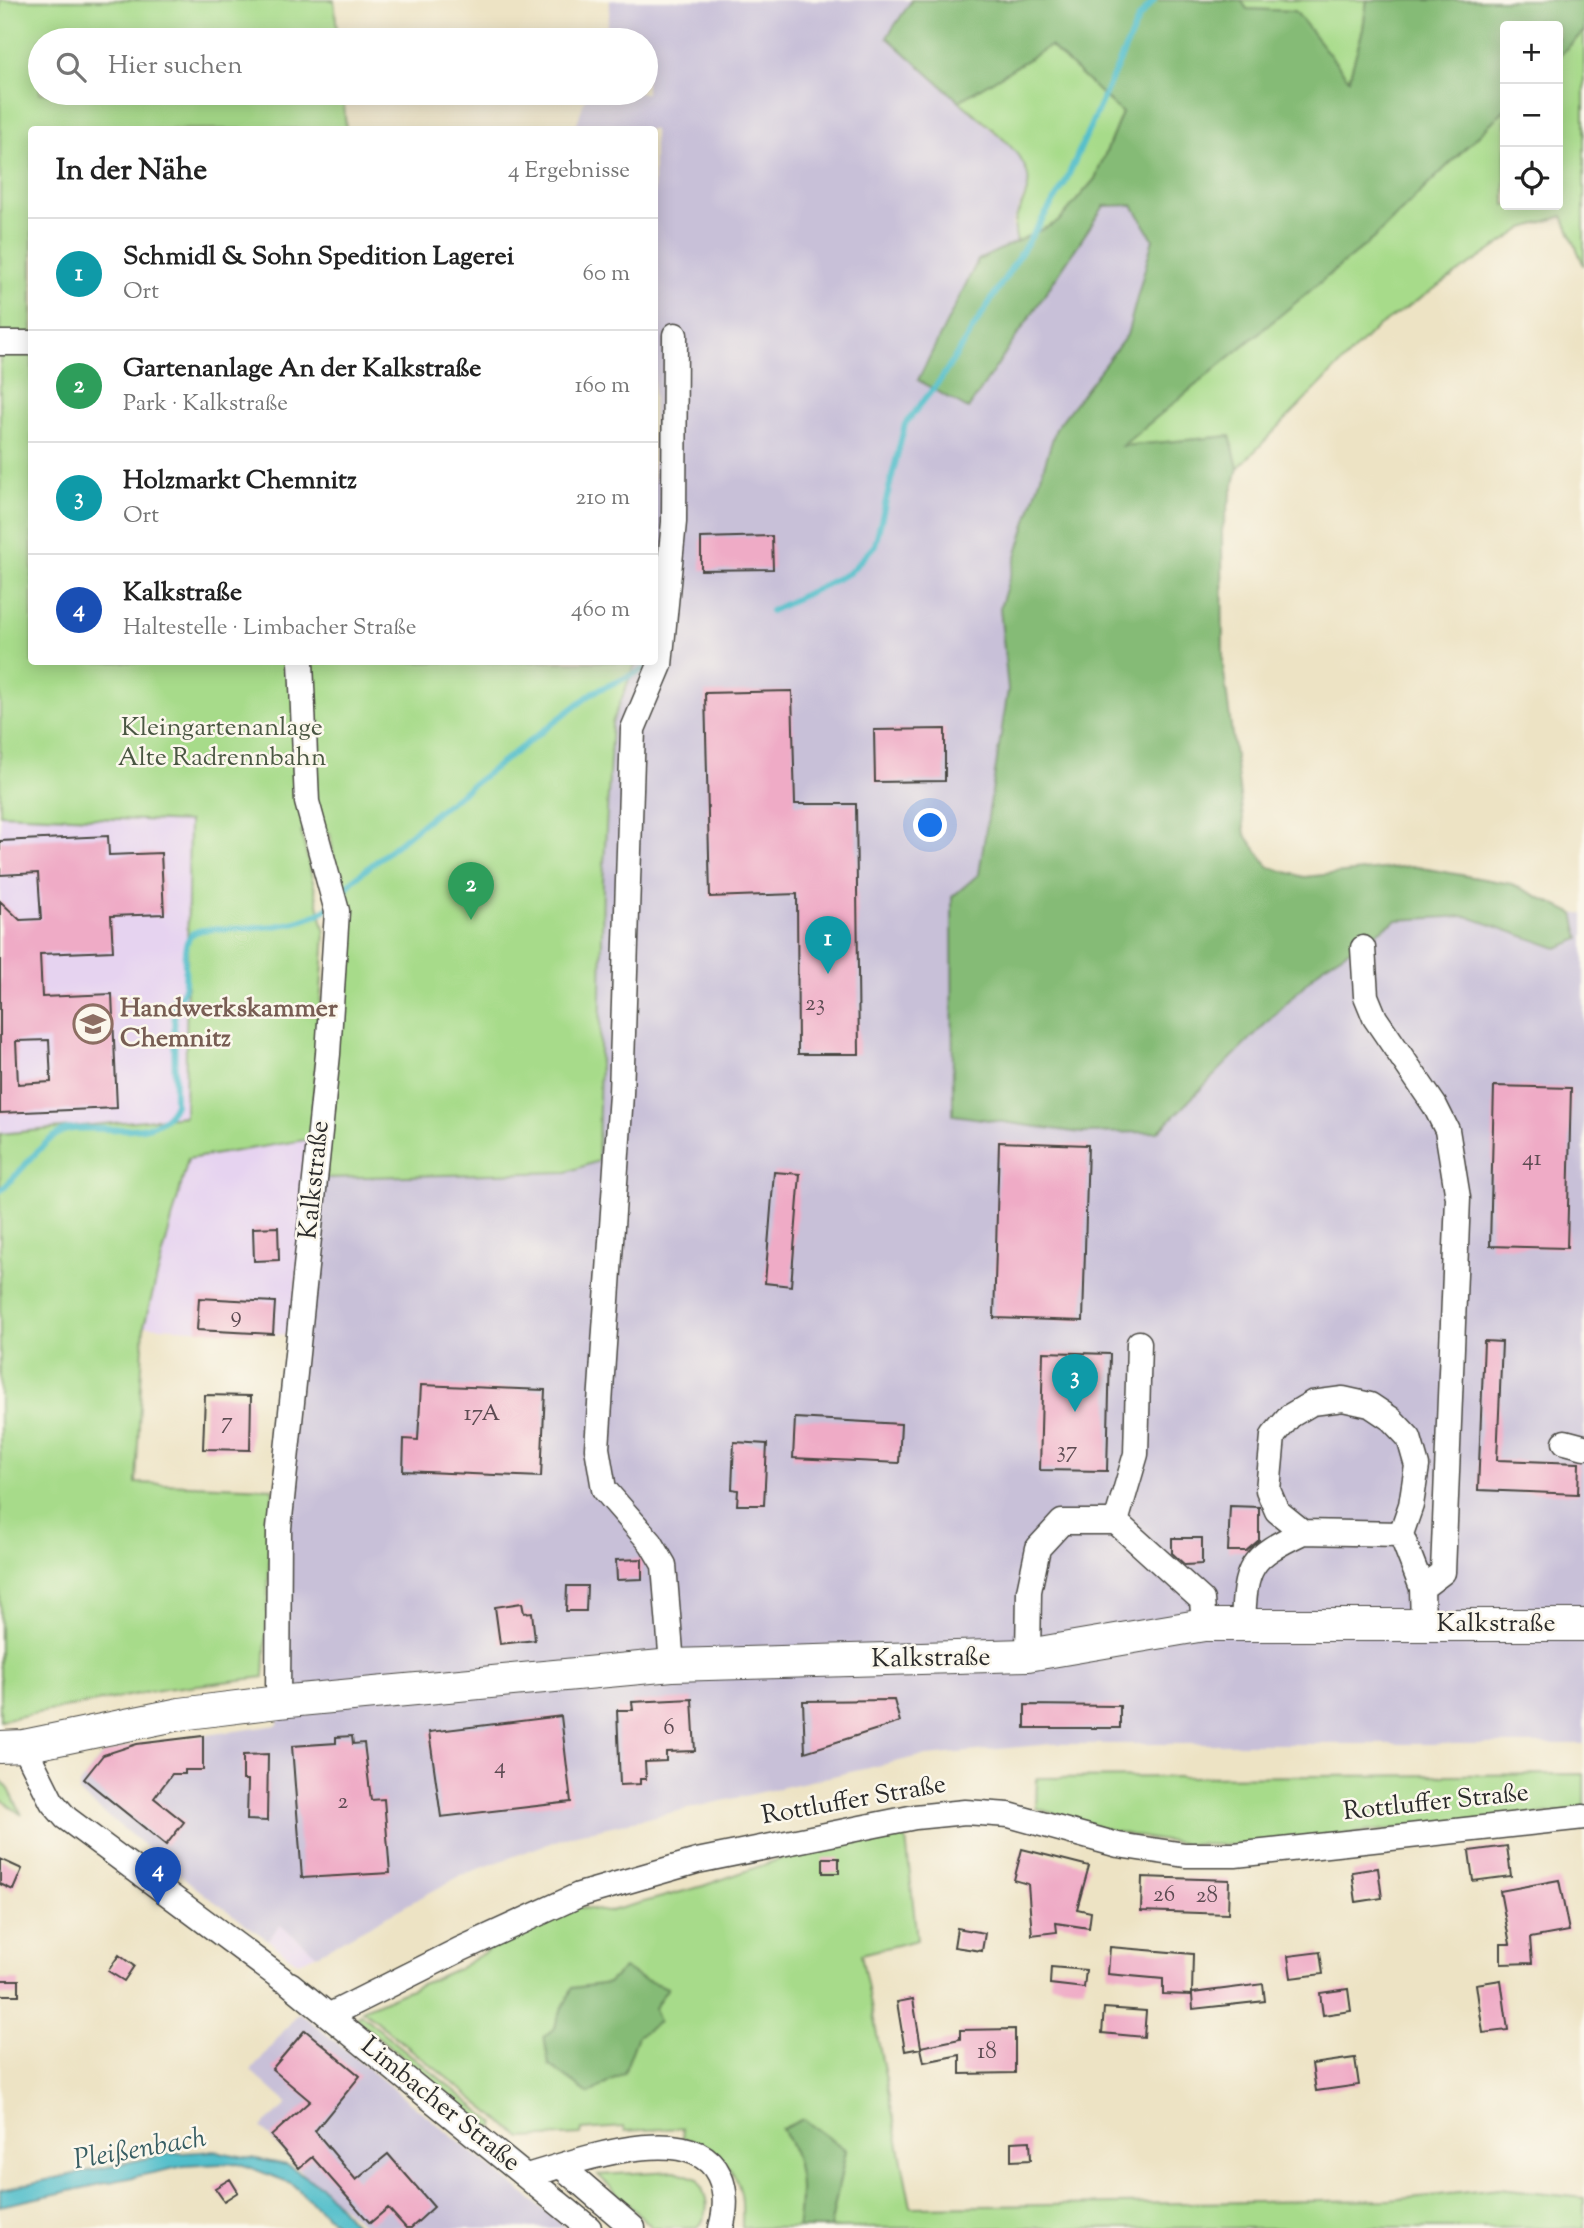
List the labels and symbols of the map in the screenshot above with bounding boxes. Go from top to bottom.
park label: Kleingartenanlage Alte Radrennbahn [118,710,326,777]
your location [913,808,947,842]
pin: 2 [448,862,494,920]
pin: 1 [805,916,851,974]
house number: 23 [805,988,825,1021]
place label: Handwerkskammer Chemnitz [120,991,338,1058]
school or university icon: Handwerkskammer Chemnitz [72,1003,114,1045]
street label: Kalkstraße [290,1119,340,1241]
house number: 41 [1522,1143,1542,1176]
house number: 9 [230,1300,242,1333]
pin: 3 [1052,1354,1098,1412]
house number: 17A [464,1398,501,1431]
house number: 7 [221,1406,233,1439]
house number: 37 [1057,1435,1078,1468]
street label: Kalkstraße [1436,1606,1556,1643]
street label: Kalkstraße [871,1639,991,1679]
house number: 6 [663,1712,675,1745]
house number: 4 [494,1751,506,1784]
street label: Rottluffer Straße [759,1767,949,1835]
street label: Rottluffer Straße [1341,1775,1531,1831]
house number: 2 [338,1786,349,1819]
pin: 4 [135,1847,181,1905]
house number: 26 [1153,1879,1175,1912]
house number: 28 [1196,1880,1218,1913]
street label: Limbacher Straße [352,2029,528,2181]
house number: 18 [977,2036,997,2069]
water label: Pleißenbach [71,2119,210,2181]

